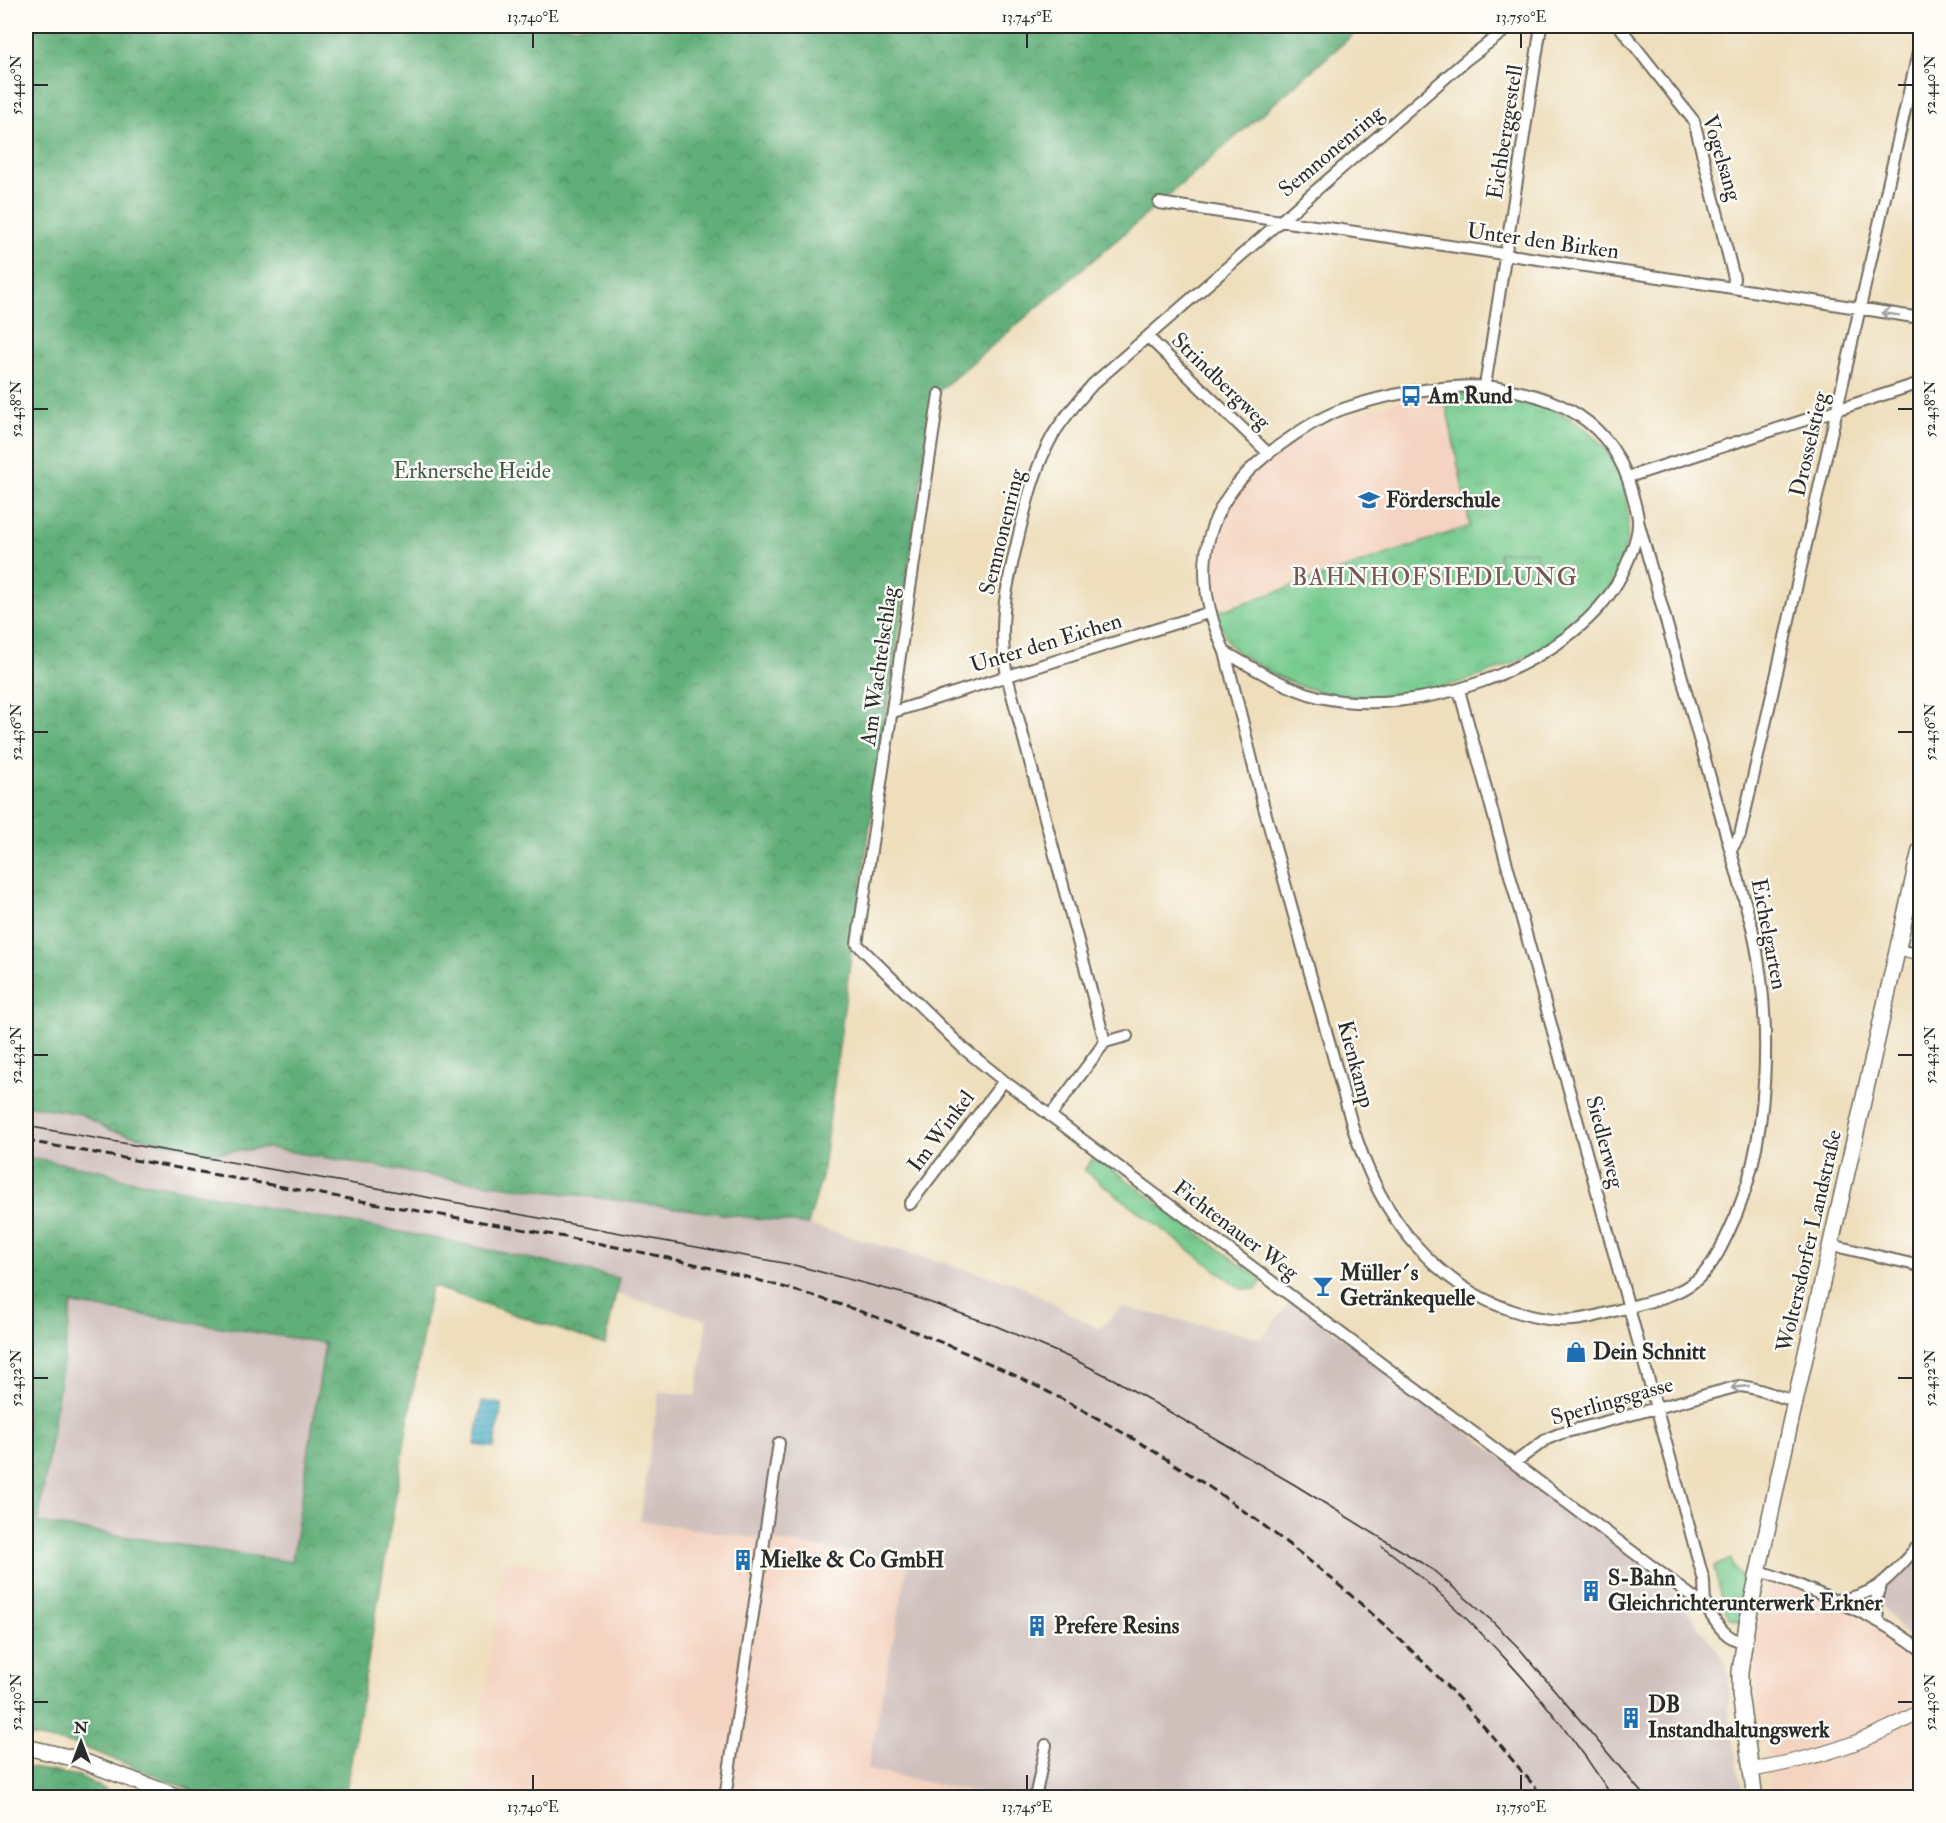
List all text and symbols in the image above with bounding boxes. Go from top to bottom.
text: 13.740°E [507,8,559,27]
text: 13.745°E [1002,8,1053,27]
text: 13.750°E [1496,8,1546,27]
text: 52.440°N [7,55,26,115]
text: 52.440°N [1921,55,1940,115]
street label: Eichberggestell [1481,62,1530,201]
street label: Semnonenring [1273,98,1390,203]
street label: Vogelsang [1696,111,1749,206]
street label: Unter den Birken [1465,216,1621,266]
one-way arrow [1881,308,1900,319]
street label: Strindbergweg [1165,327,1278,436]
text: 52.438°N [7,380,26,437]
text: 52.438°N [1921,380,1940,437]
place label: Am Rund [1427,382,1513,410]
bus stop icon: Am Rund [1399,384,1423,408]
street label: Drosselstieg [1783,388,1835,499]
park label: Erknersche Heide [393,457,551,485]
street label: Semnonenring [973,465,1031,598]
place label: Förderschule [1386,486,1501,514]
school or university icon: Förderschule [1357,488,1381,512]
district label: BAHNHOFSIEDLUNG [1292,562,1578,593]
street label: Am Wachtelschlag [854,583,904,749]
street label: Unter den Eichen [967,607,1125,679]
text: 52.436°N [7,703,26,761]
text: 52.436°N [1921,703,1940,761]
street label: Eichelgarten [1745,876,1793,992]
street label: Kienkamp [1330,1017,1381,1111]
text: 52.434°N [7,1026,26,1084]
text: 52.434°N [1921,1026,1940,1084]
street label: Im Winkel [901,1084,981,1177]
street label: Siedlerweg [1579,1093,1631,1192]
street label: Woltersdorfer Landstraße [1770,1127,1848,1356]
street label: Fichtenauer Weg [1168,1174,1305,1287]
place label: Müller´s Getränkequelle [1339,1259,1476,1313]
bar icon: Müller´s Getränkequelle [1311,1274,1335,1298]
place label: Dein Schnitt [1593,1338,1707,1366]
shop icon: Dein Schnitt [1564,1340,1588,1364]
text: 52.432°N [7,1349,26,1407]
text: 52.432°N [1921,1349,1940,1407]
street label: Sperlingsgasse [1548,1370,1677,1433]
one-way arrow [1730,1382,1750,1393]
place label: Mielke & Co GmbH [759,1546,944,1574]
building icon: Mielke & Co GmbH [731,1548,755,1572]
place label: S-Bahn Gleichrichterunterwerk Erkner [1608,1564,1883,1617]
building icon: S-Bahn Gleichrichterunterwerk Erkner [1579,1579,1603,1603]
place label: Prefere Resins [1054,1612,1180,1640]
building icon: Prefere Resins [1025,1614,1049,1638]
text: 52.430°N [7,1673,26,1731]
text: 52.430°N [1921,1673,1940,1731]
place label: DB Instandhaltungswerk [1648,1691,1830,1745]
building icon: DB Instandhaltungswerk [1619,1706,1643,1730]
north arrow [51,1712,111,1772]
text: N [73,1718,89,1738]
text: 13.740°E [507,1798,559,1817]
text: 13.745°E [1002,1798,1053,1817]
text: 13.750°E [1496,1798,1546,1817]

